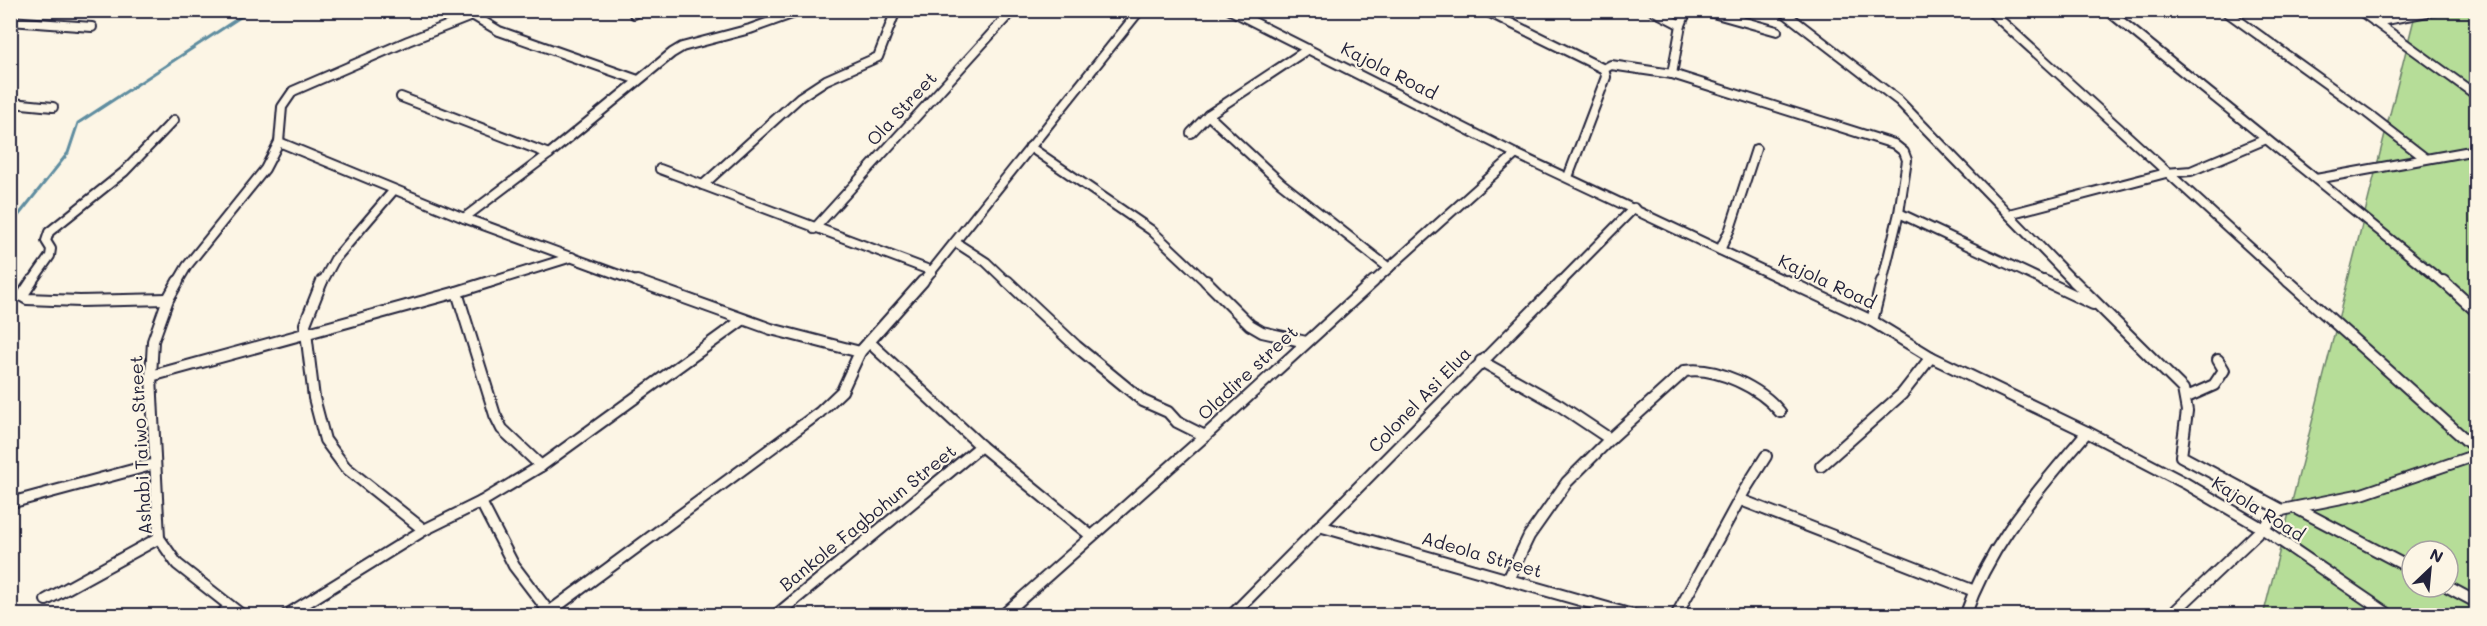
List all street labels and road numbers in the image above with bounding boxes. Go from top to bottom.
street label: Kajola Road [1337,36,1442,105]
street label: Ola Street [861,66,942,151]
street label: Kajola Road [1775,248,1880,314]
street label: Oladire street [1192,320,1303,425]
street label: Colonel Asi Elua [1363,341,1476,457]
street label: Ashabi Taiwo Street [123,355,157,535]
street label: Bankole Fagbohun Street [774,438,961,596]
street label: Kajola Road [2208,470,2309,546]
street label: Adeola Street [1419,525,1545,583]

